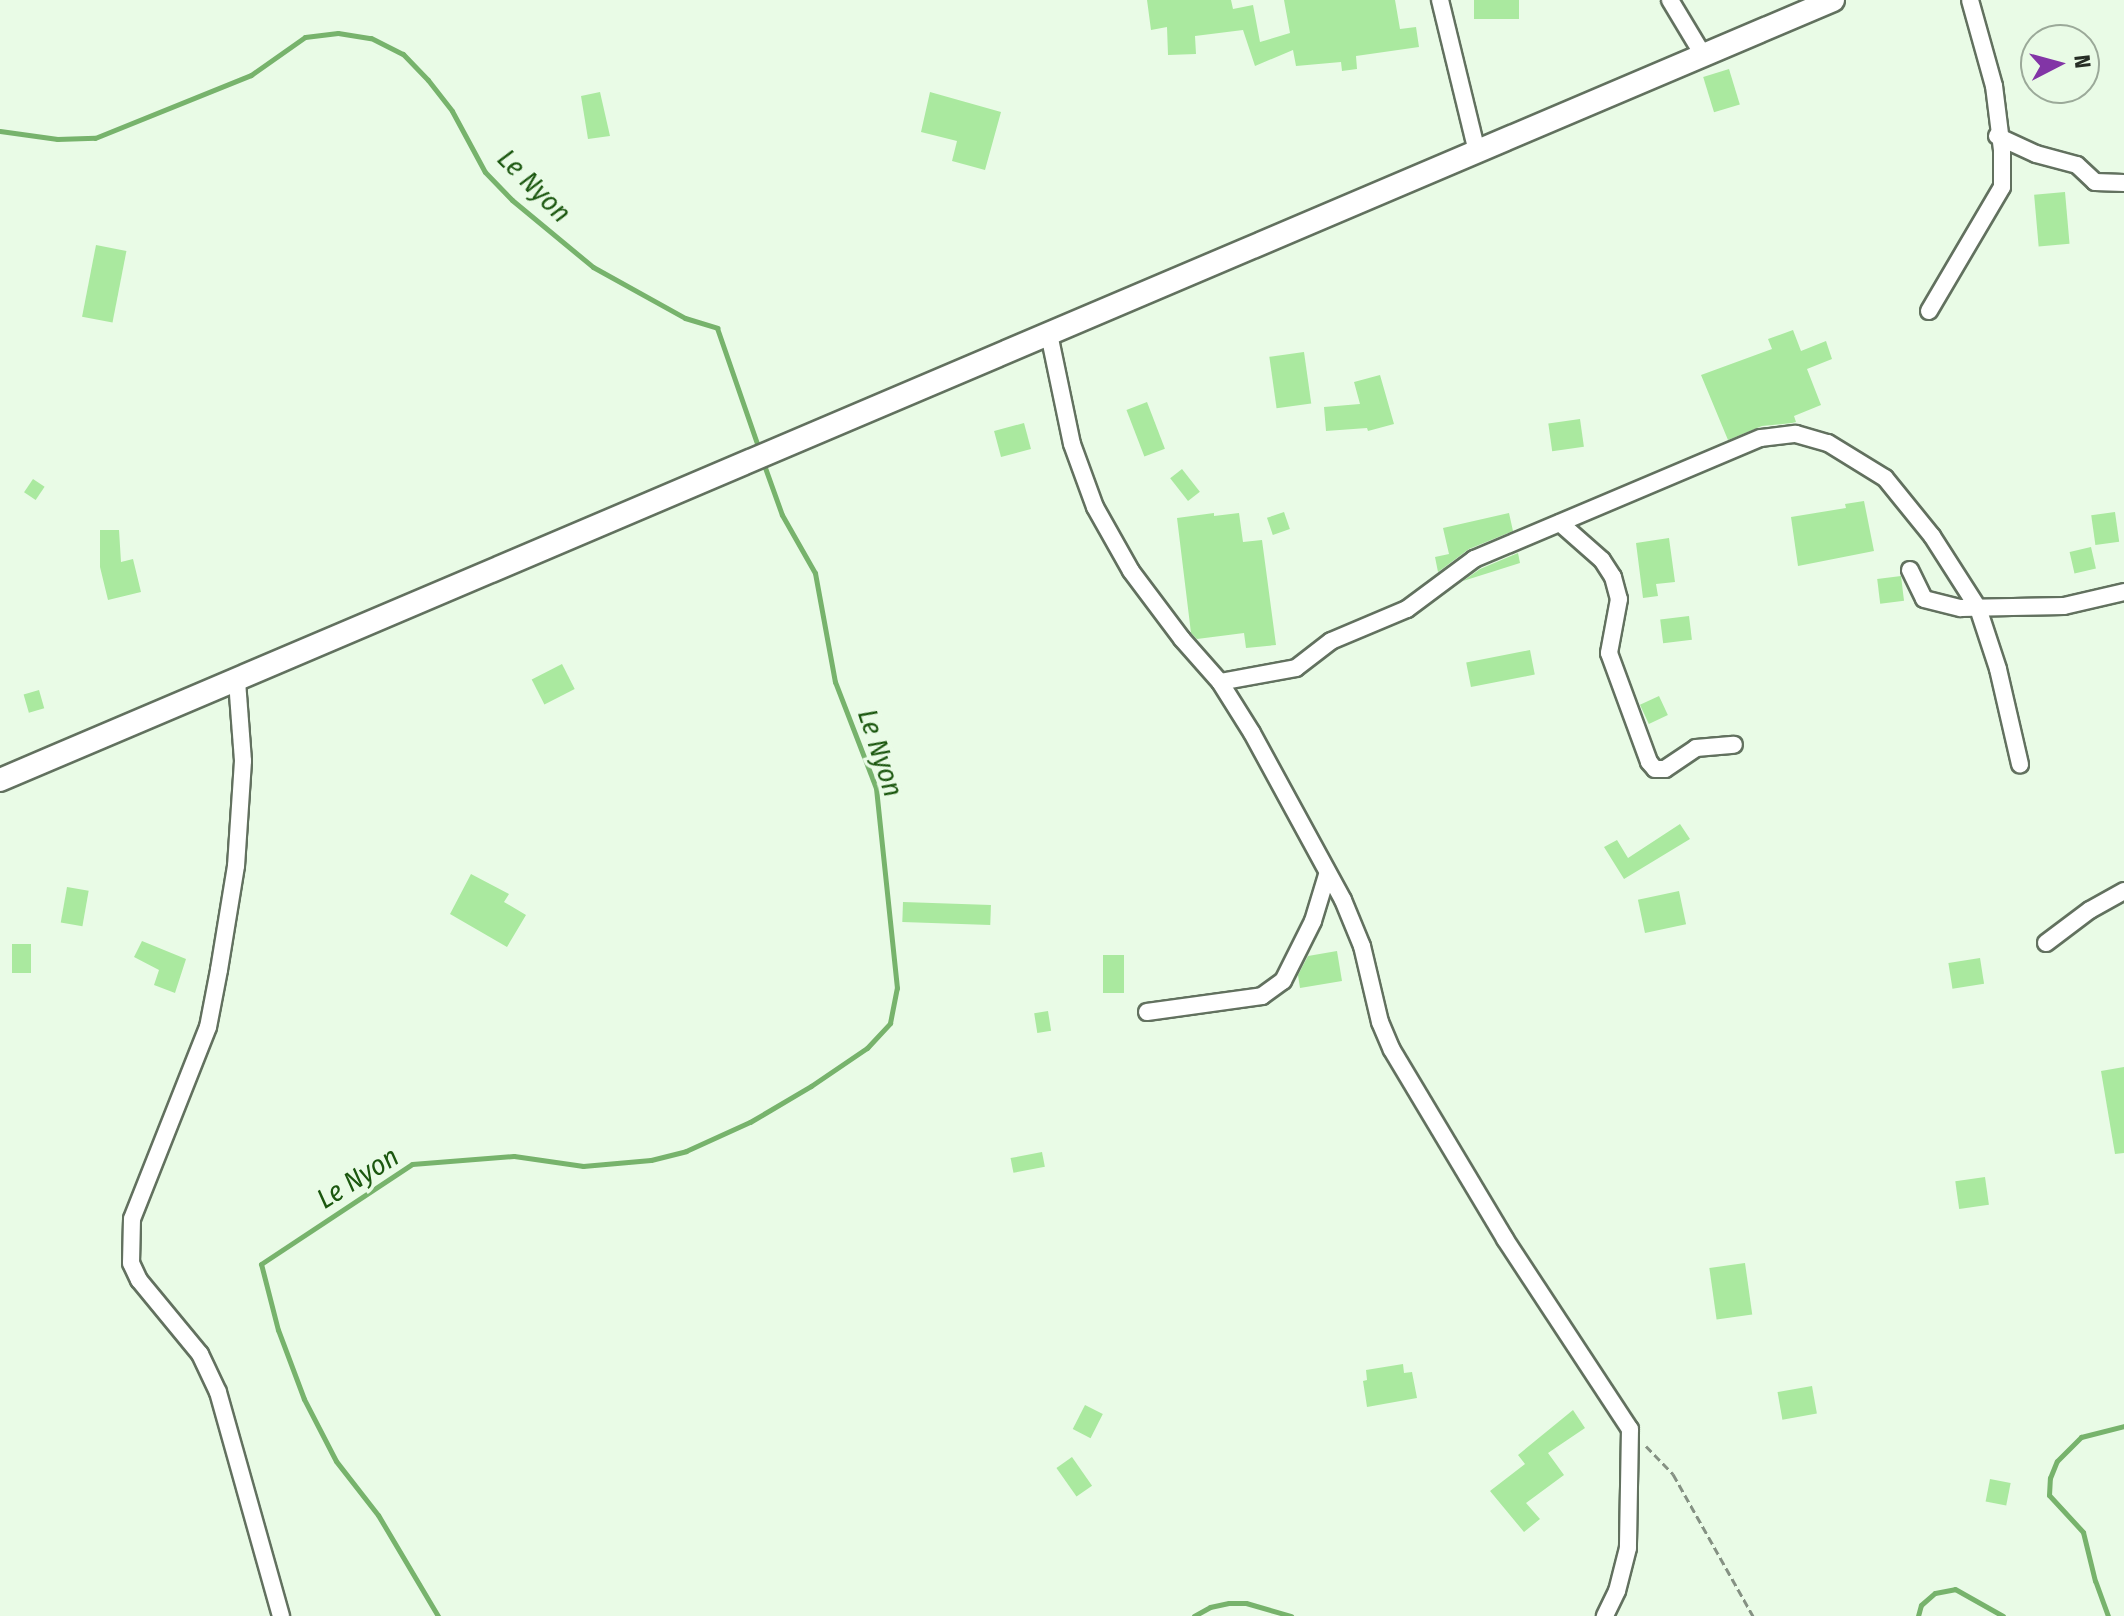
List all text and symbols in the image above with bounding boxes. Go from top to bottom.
north arrow [2020,24,2100,104]
text: N [2068,54,2096,70]
water label: Le Nyon [490,142,578,230]
water label: Le Nyon [850,705,910,801]
water label: Le Nyon [311,1140,405,1216]

